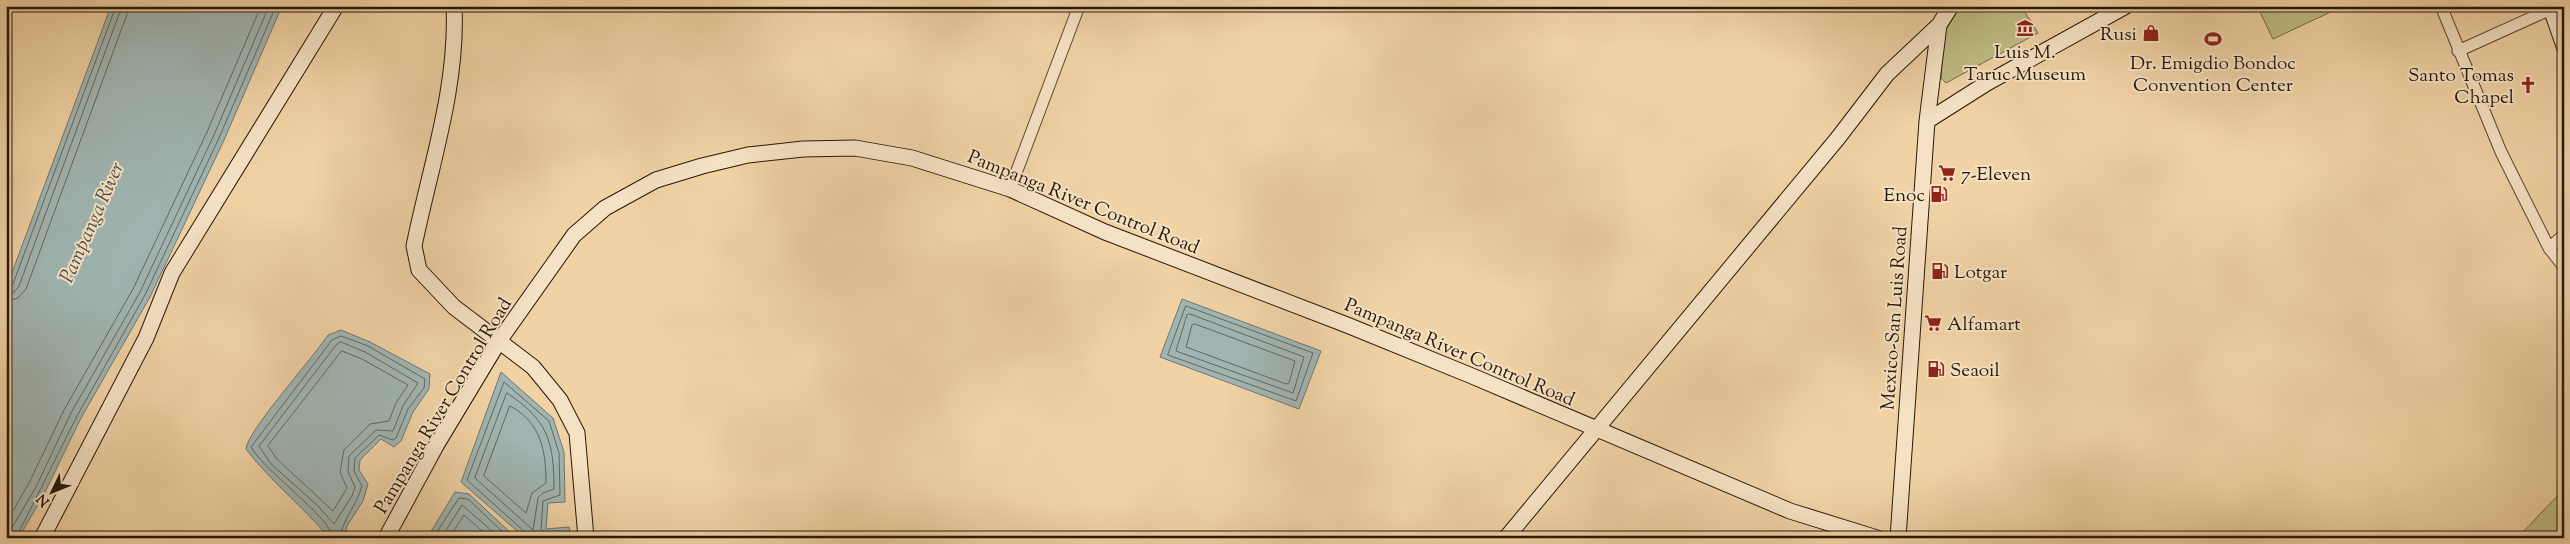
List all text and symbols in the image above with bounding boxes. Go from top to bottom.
museum icon: Luis M. Taruc Museum [2015,18,2035,38]
place label: Rusi [2100,22,2137,49]
shop icon: Rusi [2141,23,2161,43]
sports icon: Dr. Emigdio Bondoc Convention Center [2203,29,2223,49]
place label: Luis M. Taruc Museum [1964,40,2086,89]
place label: Dr. Emigdio Bondoc Convention Center [2130,51,2296,100]
place label: Santo Tomas Chapel [2408,63,2514,112]
church icon: Santo Tomas Chapel [2518,75,2538,95]
street label: Pampanga River Control Road [963,144,1203,262]
water label: Pampanga River [54,158,133,288]
place label: 7-Eleven [1961,162,2031,189]
supermarket icon: 7-Eleven [1937,163,1957,183]
place label: Enoc [1884,183,1925,210]
fuel station icon: Enoc [1929,184,1949,204]
street label: Mexico-San Luis Road [1876,225,1915,411]
place label: Lotgar [1954,260,2007,287]
fuel station icon: Lotgar [1930,261,1950,281]
street label: Pampanga River Control Road [1340,292,1579,414]
street label: Pampanga River Control Road [369,293,520,519]
place label: Alfamart [1947,312,2021,339]
supermarket icon: Alfamart [1923,313,1943,333]
place label: Seaoil [1950,358,2000,385]
fuel station icon: Seaoil [1926,359,1946,379]
north arrow [28,466,78,516]
text: N [33,489,55,510]

